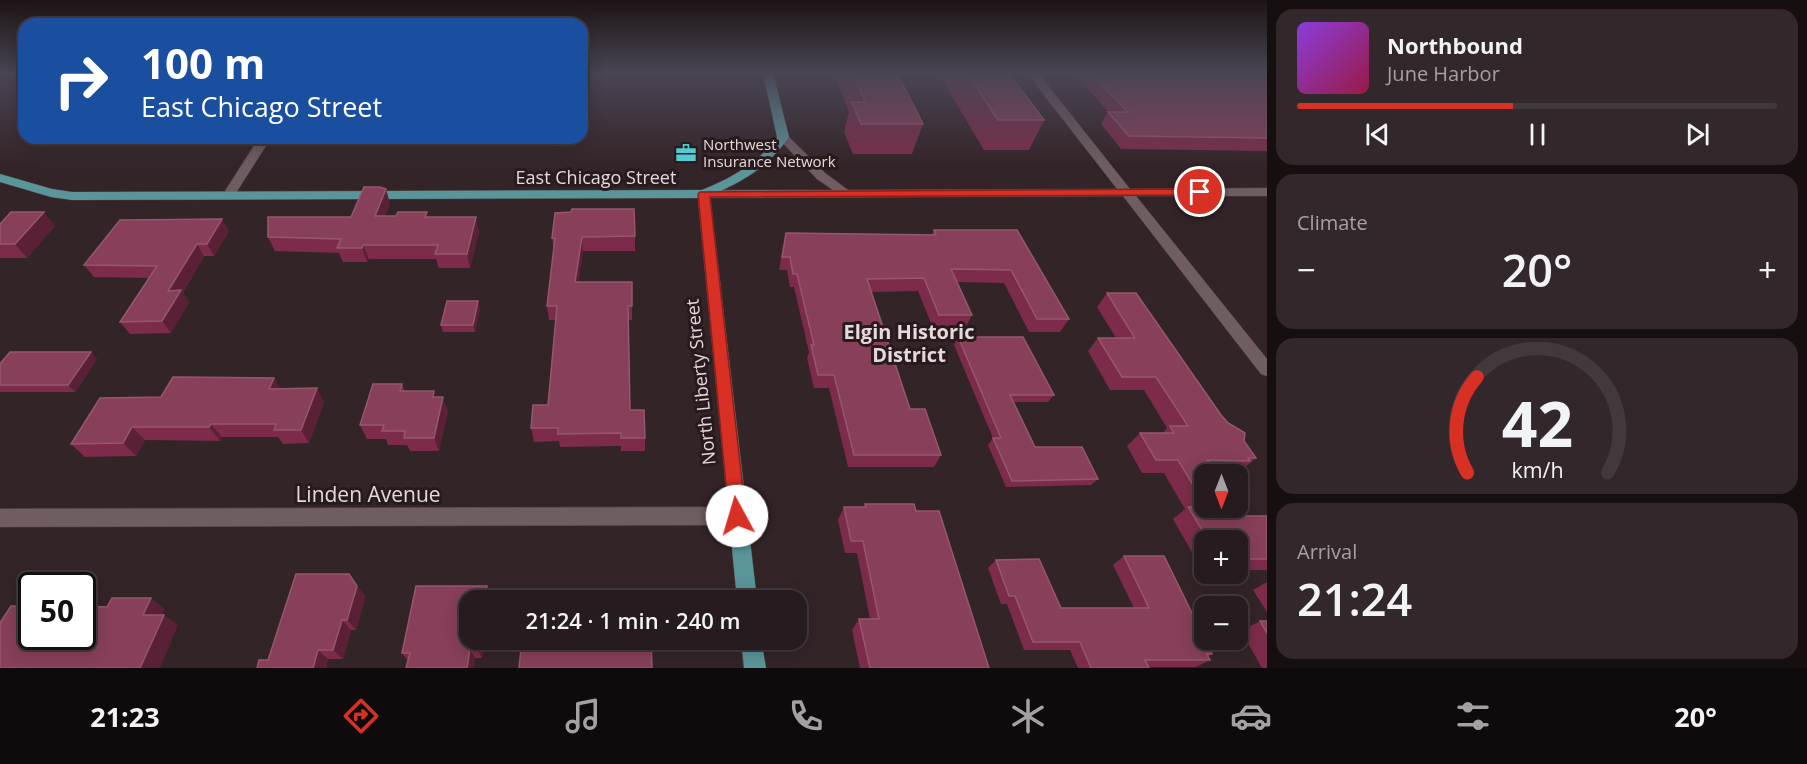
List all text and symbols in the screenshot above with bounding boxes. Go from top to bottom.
text: Northbound [1387,30,1523,60]
text: 100 m [141,34,265,91]
icon: right [42,42,120,120]
text: June Harbor [1387,60,1500,87]
text: East Chicago Street [141,88,382,125]
icon: previous [1361,118,1394,151]
icon: pause [1521,118,1554,151]
icon: next [1681,118,1714,151]
place label: Northwest Insurance Network [703,134,836,171]
office icon: Northwest Insurance Network [674,141,698,165]
street label: East Chicago Street [516,165,676,189]
pin [1174,166,1225,217]
icon: arrive [1183,175,1216,208]
text: Climate [1297,209,1368,236]
text: 20° [1502,239,1572,300]
text: − [1297,247,1316,292]
text: + [1758,247,1777,292]
street label: North Liberty Street [679,298,721,466]
district label: Elgin Historic District [844,318,974,368]
text: 42 [1501,381,1573,466]
text: km/h [1511,456,1563,485]
north arrow [1194,464,1248,518]
map controls [1194,464,1248,650]
street label: Linden Avenue [295,480,441,508]
position arrow [705,484,769,548]
button: + [1194,530,1248,584]
text: Arrival [1297,538,1357,565]
text: 21:24 [1297,568,1412,629]
speed limit sign: 50 [18,572,96,650]
button: − [1194,596,1248,650]
text: 21:24 · 1 min · 240 m [525,605,741,635]
icon: directions [340,695,382,737]
icon: music [562,695,604,737]
icon: phone [785,695,827,737]
icon: climate [1007,695,1049,737]
icon: car [1230,695,1272,737]
icon: filters [1452,695,1494,737]
text: 21:23 [90,698,160,735]
text: 20° [1674,698,1717,735]

